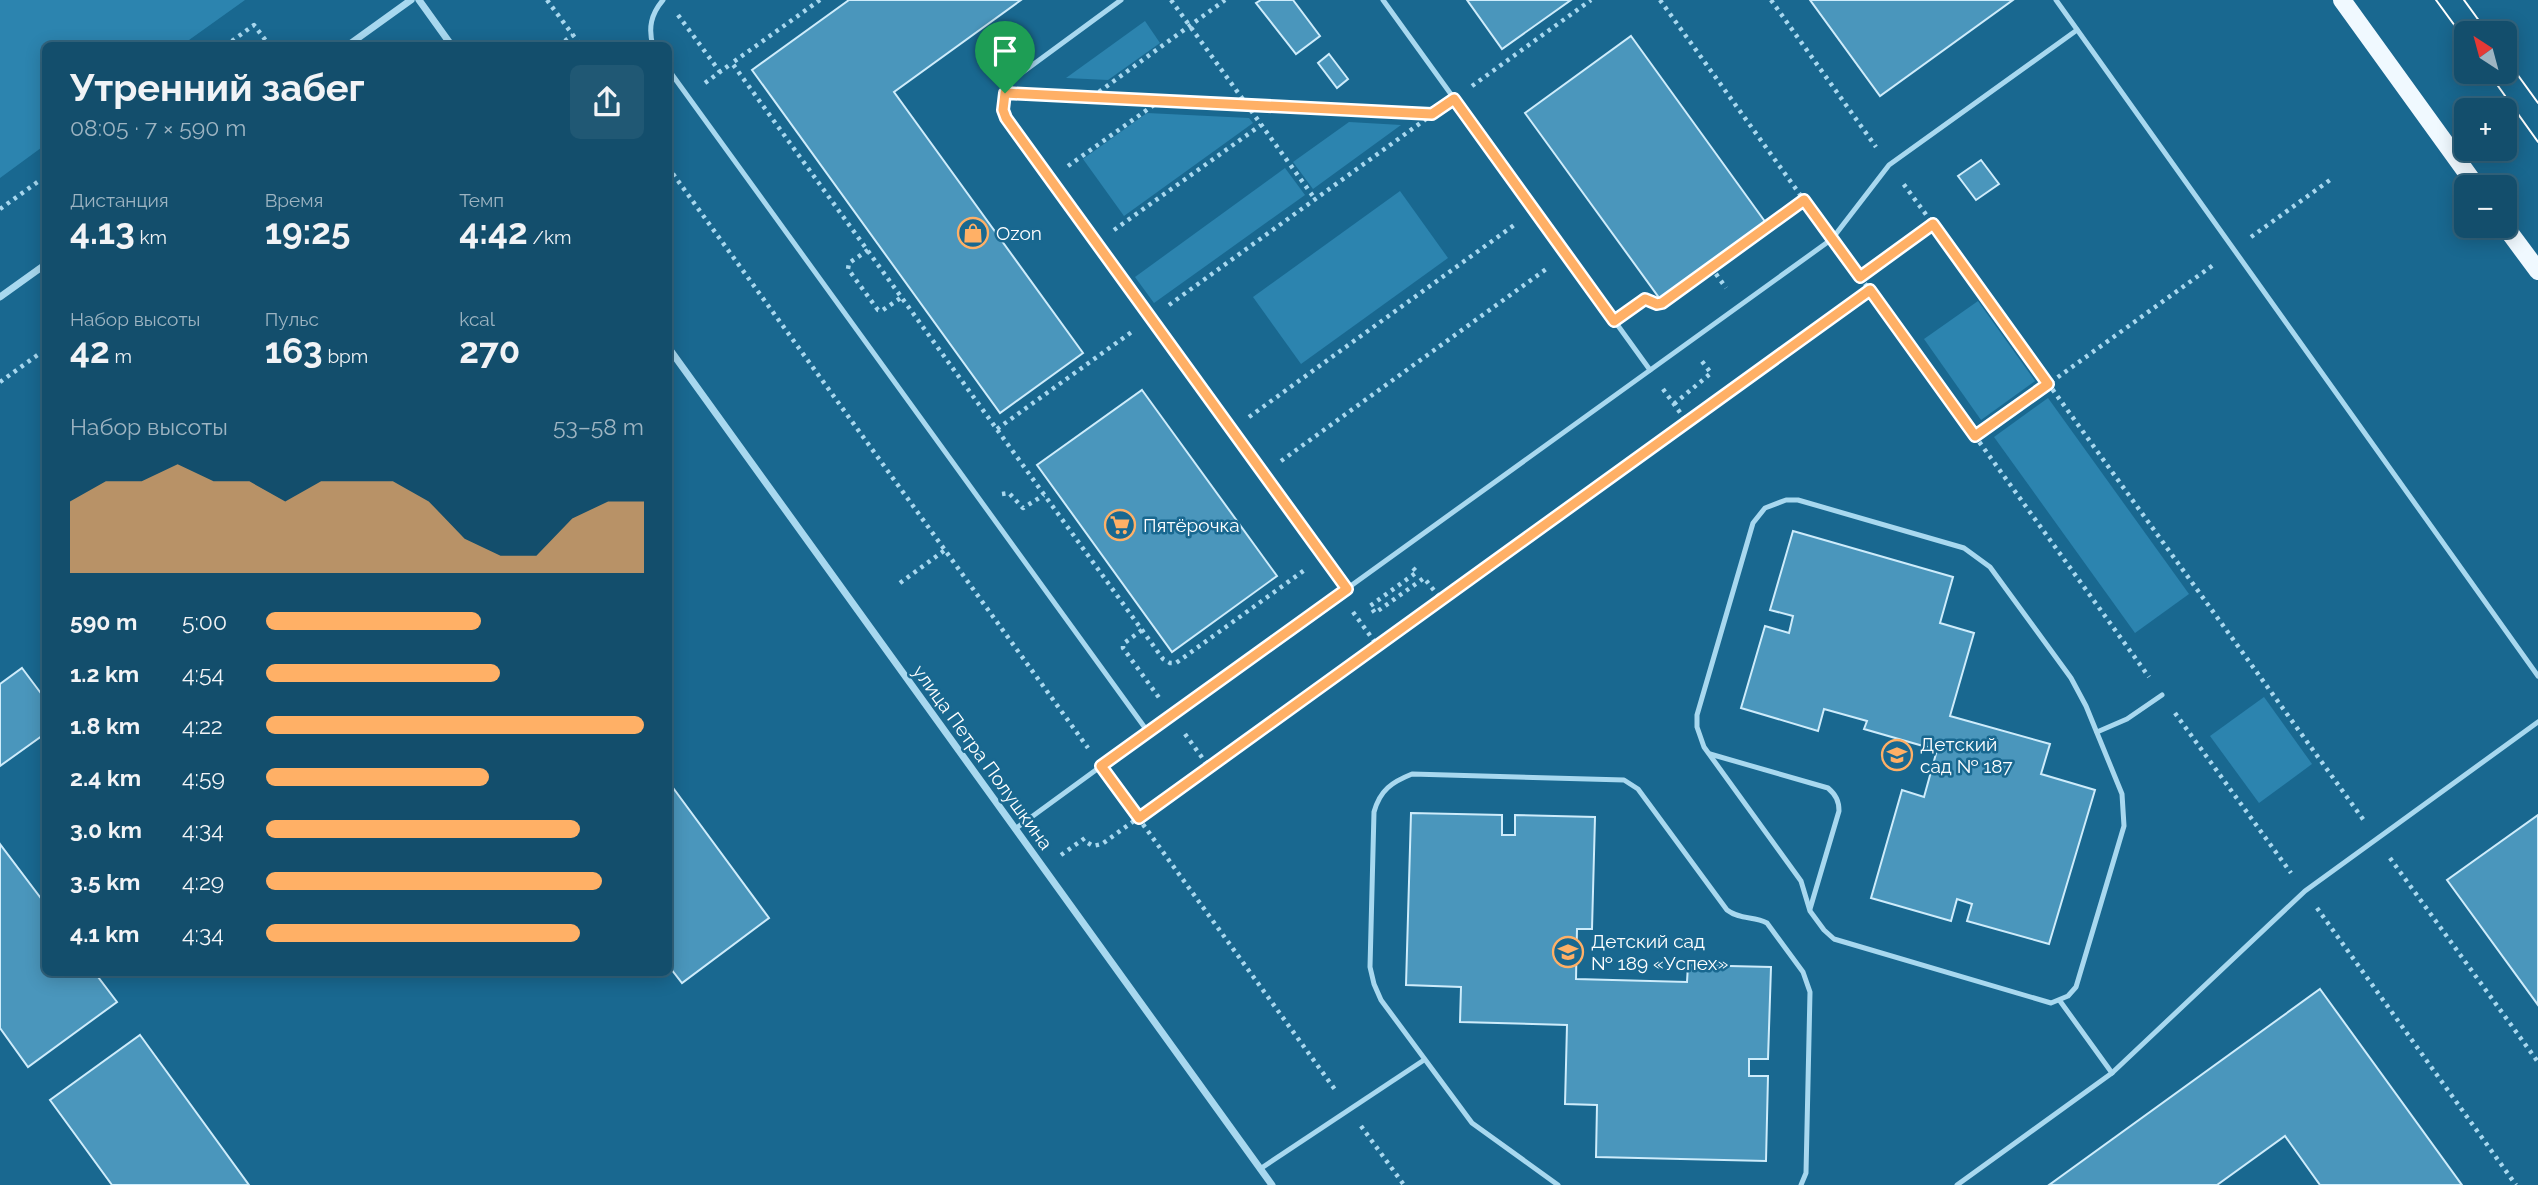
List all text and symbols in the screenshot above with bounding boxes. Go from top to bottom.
pin [975,21,1035,93]
north arrow [2454,21,2516,84]
map controls [2454,21,2517,238]
icon: arrive [986,32,1024,70]
text: Утренний забег [70,65,365,110]
button: share [570,65,644,139]
button: + [2454,98,2517,161]
text: 08:05 · 7 × 590 m [70,114,246,141]
button: − [2454,175,2517,238]
text: Дистанция [70,189,169,211]
text: Время [265,189,323,211]
text: Темп [459,189,504,211]
text: 4.13 [70,211,135,252]
text: 19:25 [265,211,350,252]
text: 4:42 [459,211,528,252]
shop icon: Ozon [956,216,990,250]
place label: Ozon [996,222,1042,244]
text: km [135,226,167,248]
text: /km [528,226,572,248]
text: Набор высоты [70,308,200,330]
text: Пульс [265,308,319,330]
text: kcal [459,308,495,330]
text: 42 [70,330,110,371]
text: 163 [265,330,323,371]
text: 270 [459,330,520,371]
text: m [110,345,132,367]
text: bpm [323,345,368,367]
text: Набор высоты [70,413,228,440]
text: 53–58 m [553,413,644,440]
supermarket icon: Пятёрочка [1103,508,1137,542]
place label: Пятёрочка [1143,514,1240,536]
text: 590 m [70,608,137,635]
text: 5:00 [182,608,227,635]
text: 1.2 km [70,660,139,687]
text: 4:54 [182,660,224,687]
street label: улица Петра Полушкина [909,660,1057,854]
text: 1.8 km [70,712,140,739]
text: 4:22 [182,712,223,739]
place label: Детский сад № 187 [1920,733,2013,777]
school or university icon: Детский сад № 187 [1880,738,1914,772]
text: 2.4 km [70,764,141,791]
text: 4:59 [182,764,225,791]
text: 3.0 km [70,816,142,843]
text: 4:34 [182,816,224,843]
text: 3.5 km [70,868,141,895]
text: 4:29 [182,868,224,895]
text: 4.1 km [70,920,139,947]
text: 4:34 [182,920,224,947]
place label: Детский сад № 189 «Успех» [1591,930,1728,974]
school or university icon: Детский сад № 189 «Успех» [1551,935,1585,969]

